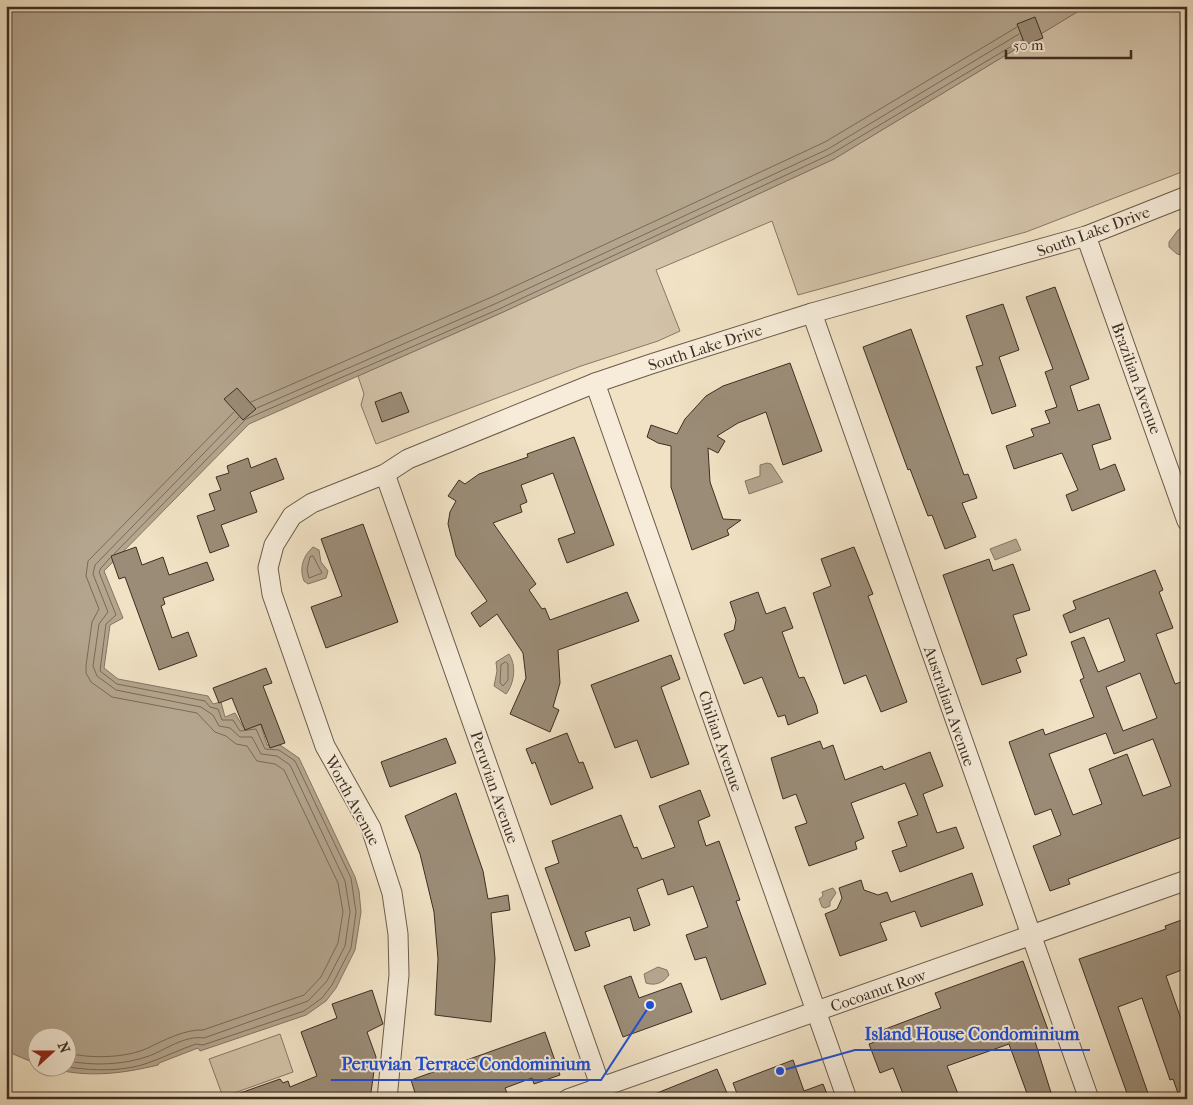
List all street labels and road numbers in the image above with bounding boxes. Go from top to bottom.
street label: South Lake Drive [1034,202,1152,261]
street label: South Lake Drive [646,320,765,375]
street label: Brazilian Avenue [1108,320,1166,437]
street label: Australian Avenue [920,643,979,769]
street label: Chilian Avenue [694,688,747,794]
street label: Peruvian Avenue [466,729,523,846]
street label: Worth Avenue [320,751,384,849]
street label: Cocoanut Row [828,965,929,1016]

